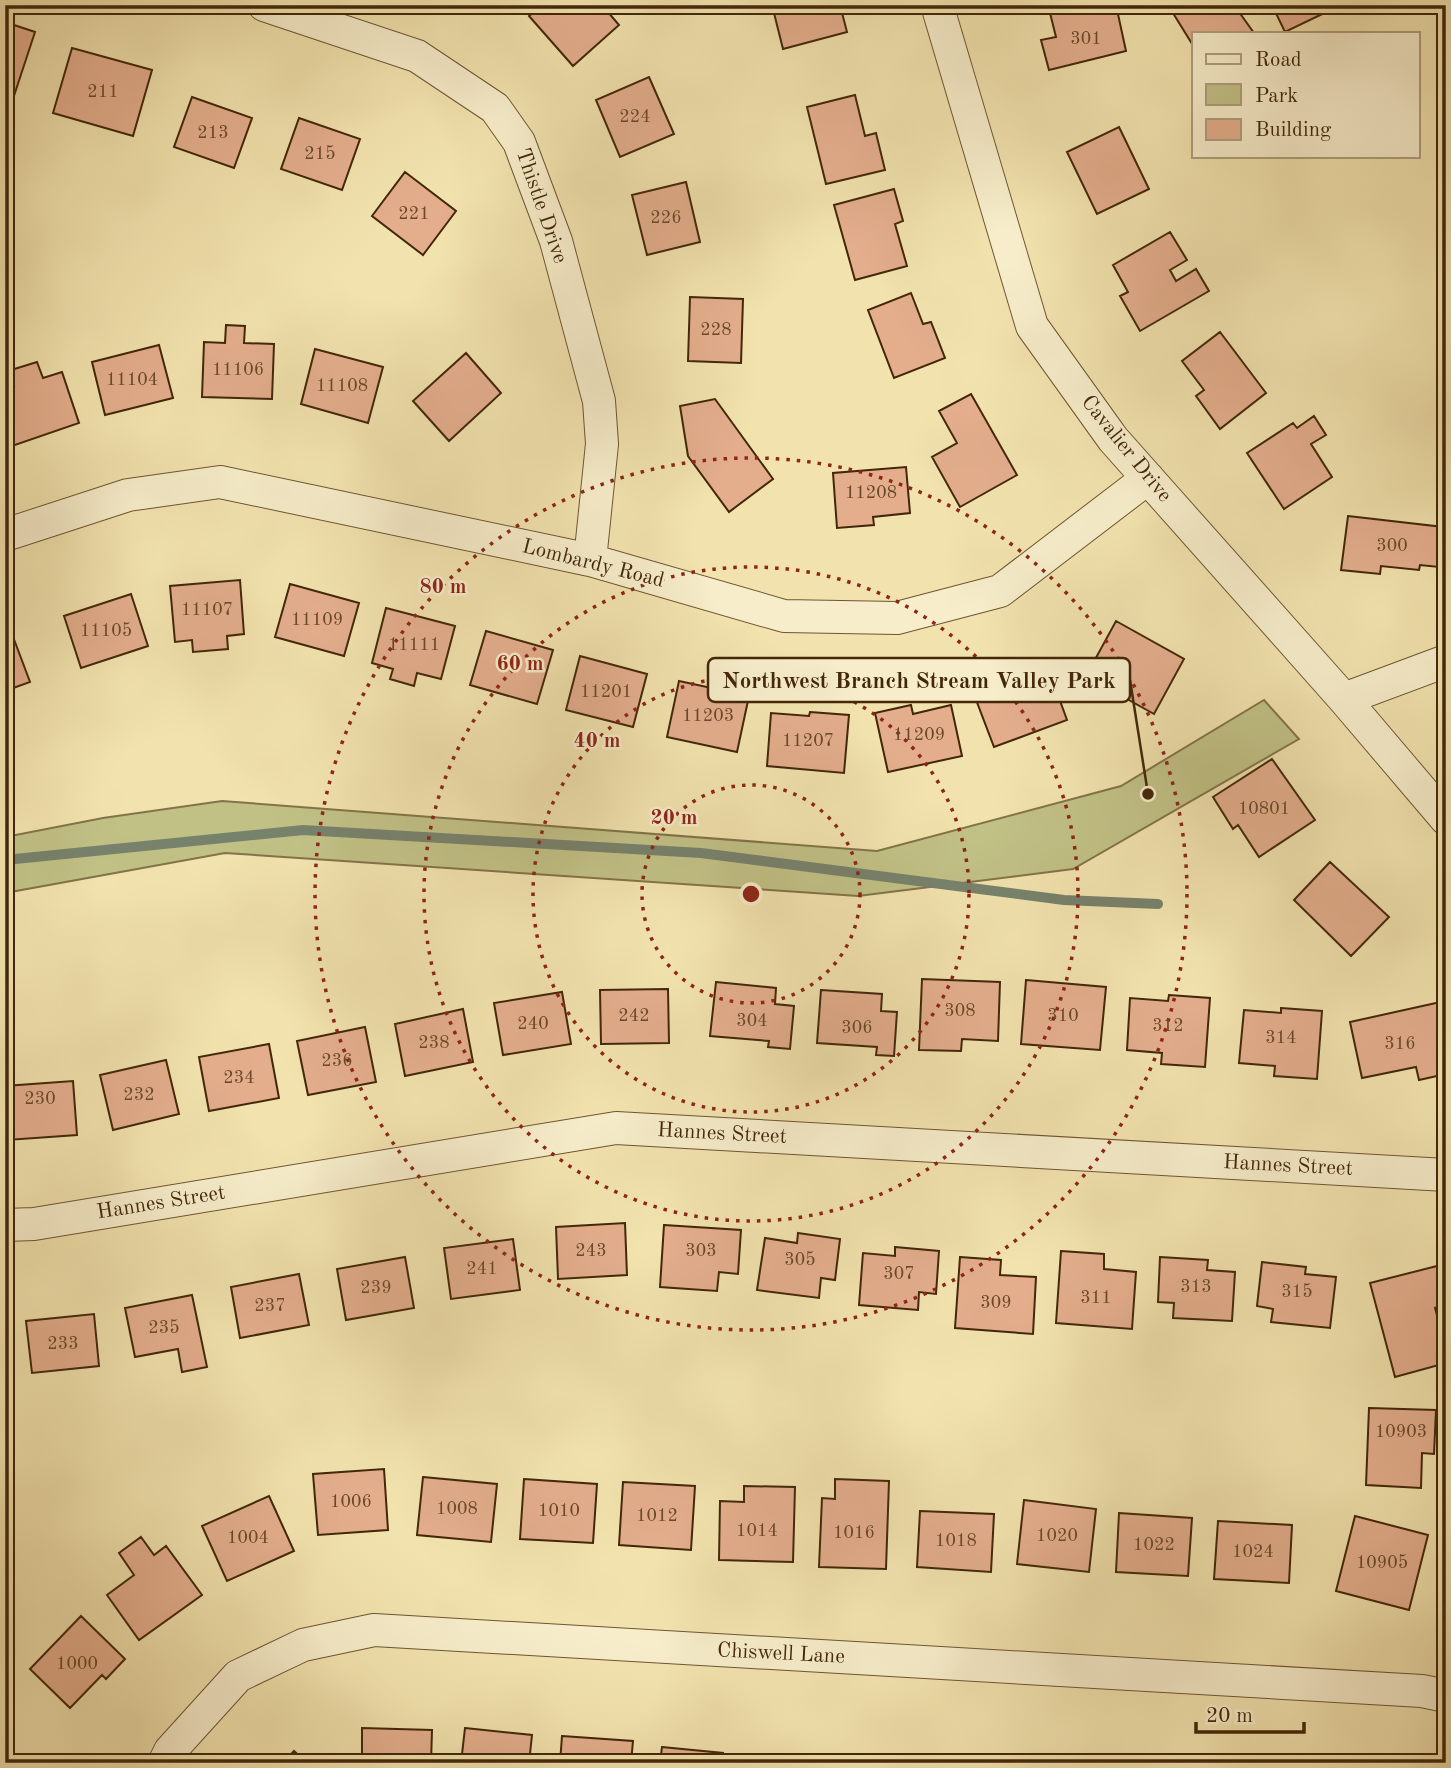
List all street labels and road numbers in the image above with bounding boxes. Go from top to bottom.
street label: Thistle Drive [512,146,570,266]
street label: Cavalier Drive [1077,392,1175,506]
street label: Lombardy Road [520,536,666,592]
street label: Hannes Street [657,1120,787,1148]
street label: Hannes Street [1223,1152,1353,1180]
street label: Hannes Street [95,1182,227,1224]
street label: Chiswell Lane [717,1640,845,1668]

